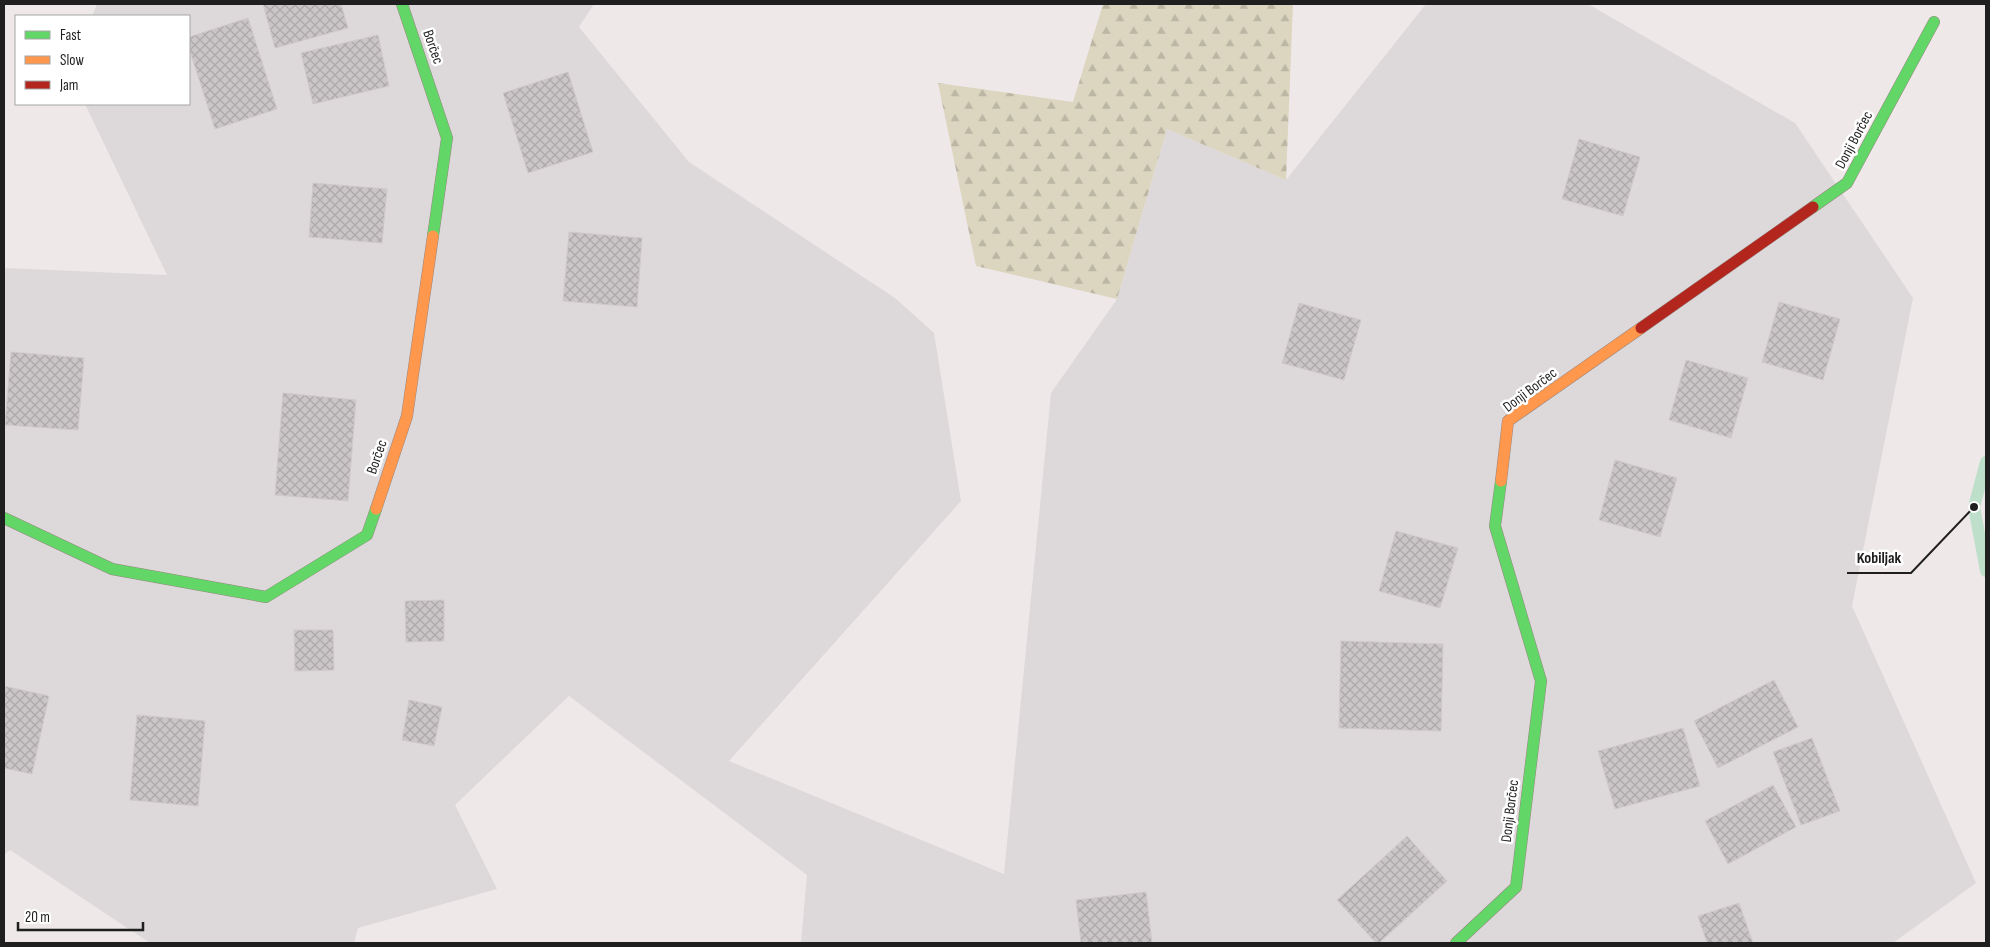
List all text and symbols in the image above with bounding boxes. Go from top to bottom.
legend [15,15,190,105]
text: Fast [60,26,82,45]
street label: Borčec [418,27,448,67]
text: Slow [60,51,84,70]
text: Jam [59,76,78,95]
street label: Donji Borčec [1831,108,1877,172]
street label: Donji Borčec [1499,364,1561,416]
street label: Borčec [362,437,392,477]
callout: Kobiljak [1847,542,1911,573]
text: Kobiljak [1857,549,1902,568]
street label: Donji Borčec [1497,779,1523,843]
scale bar [18,900,142,932]
text: 20 m [25,908,50,927]

